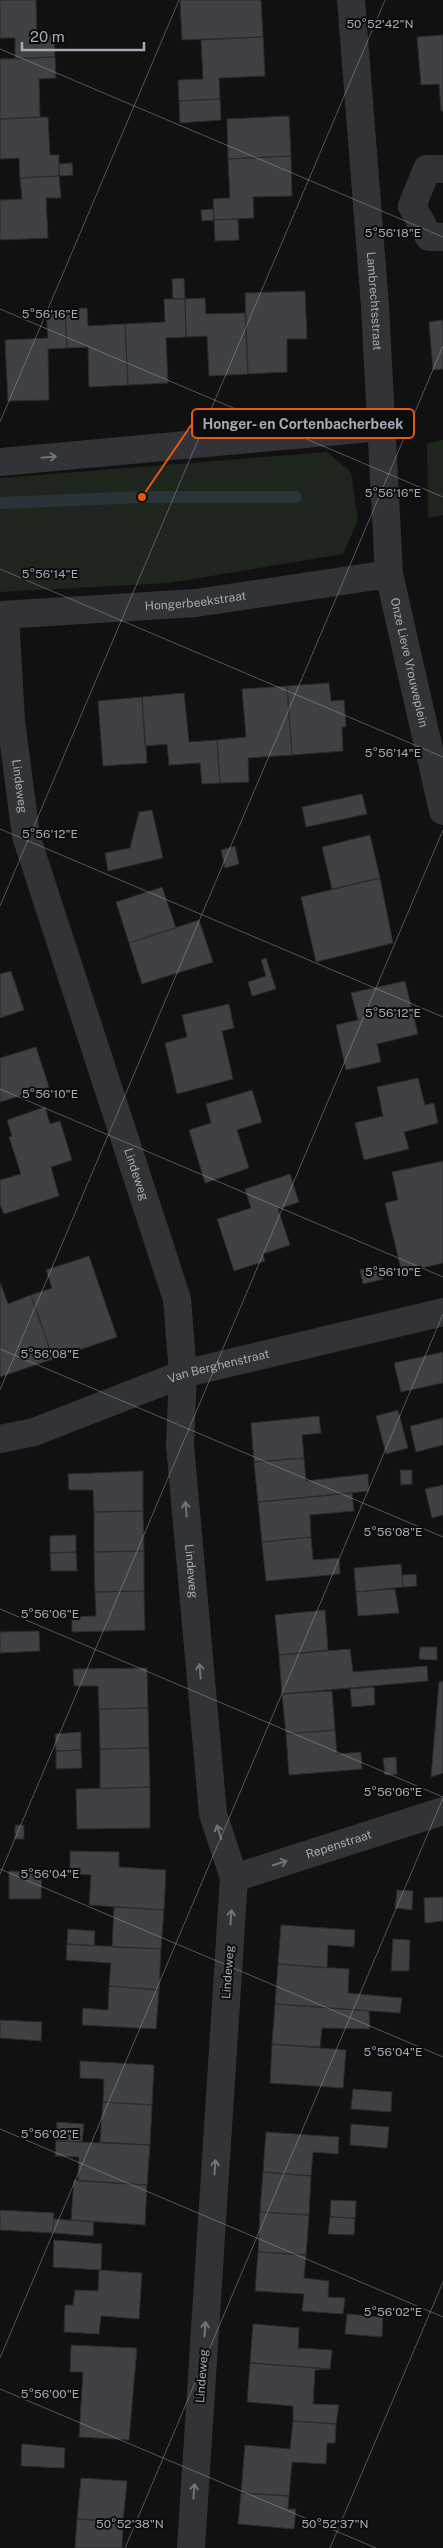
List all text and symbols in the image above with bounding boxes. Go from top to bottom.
text: 50°52'42"N [346,17,414,31]
scale bar [22,20,145,52]
text: 20 m [30,28,65,45]
text: 5°56'18"E [365,226,421,240]
street label: Lambrechtsstraat [364,251,384,351]
text: 5°56'16"E [22,307,78,321]
callout: Honger- en Cortenbacherbeek [192,409,414,438]
text: Honger- en Cortenbacherbeek [203,416,403,432]
one-way arrow [40,453,56,462]
text: 5°56'16"E [365,486,421,500]
text: 5°56'14"E [22,567,78,581]
street label: Hongerbeekstraat [144,589,247,613]
street label: Onze Lieve Vrouweplein [388,596,431,729]
text: 5°56'14"E [365,746,421,760]
street label: Lindeweg [9,758,30,814]
text: 5°56'12"E [22,827,78,841]
text: 5°56'12"E [365,1006,421,1020]
text: 5°56'10"E [22,1087,78,1101]
street label: Lindeweg [121,1146,151,1202]
text: 5°56'10"E [365,1265,421,1279]
text: 5°56'08"E [21,1347,79,1361]
street label: Van Berghenstraat [166,1347,271,1386]
one-way arrow [181,1502,190,1518]
text: 5°56'08"E [364,1525,422,1539]
street label: Lindeweg [182,1543,201,1599]
text: 5°56'06"E [21,1607,79,1621]
one-way arrow [195,1663,205,1679]
text: 5°56'06"E [364,1785,422,1799]
one-way arrow [213,1824,223,1840]
street label: Repenstraat [304,1827,374,1862]
one-way arrow [272,1858,288,1868]
text: 5°56'04"E [21,1867,79,1881]
one-way arrow [227,1909,236,1925]
street label: Lindeweg [219,1944,237,2000]
text: 5°56'04"E [364,2045,422,2059]
text: 5°56'02"E [21,2127,79,2141]
one-way arrow [211,2159,220,2175]
text: 5°56'02"E [364,2305,422,2319]
one-way arrow [200,2321,209,2337]
street label: Lindeweg [193,2348,211,2404]
text: 5°56'00"E [21,2387,79,2401]
one-way arrow [190,2483,199,2499]
text: 50°52'38"N [96,2517,164,2531]
text: 50°52'37"N [301,2517,369,2531]

